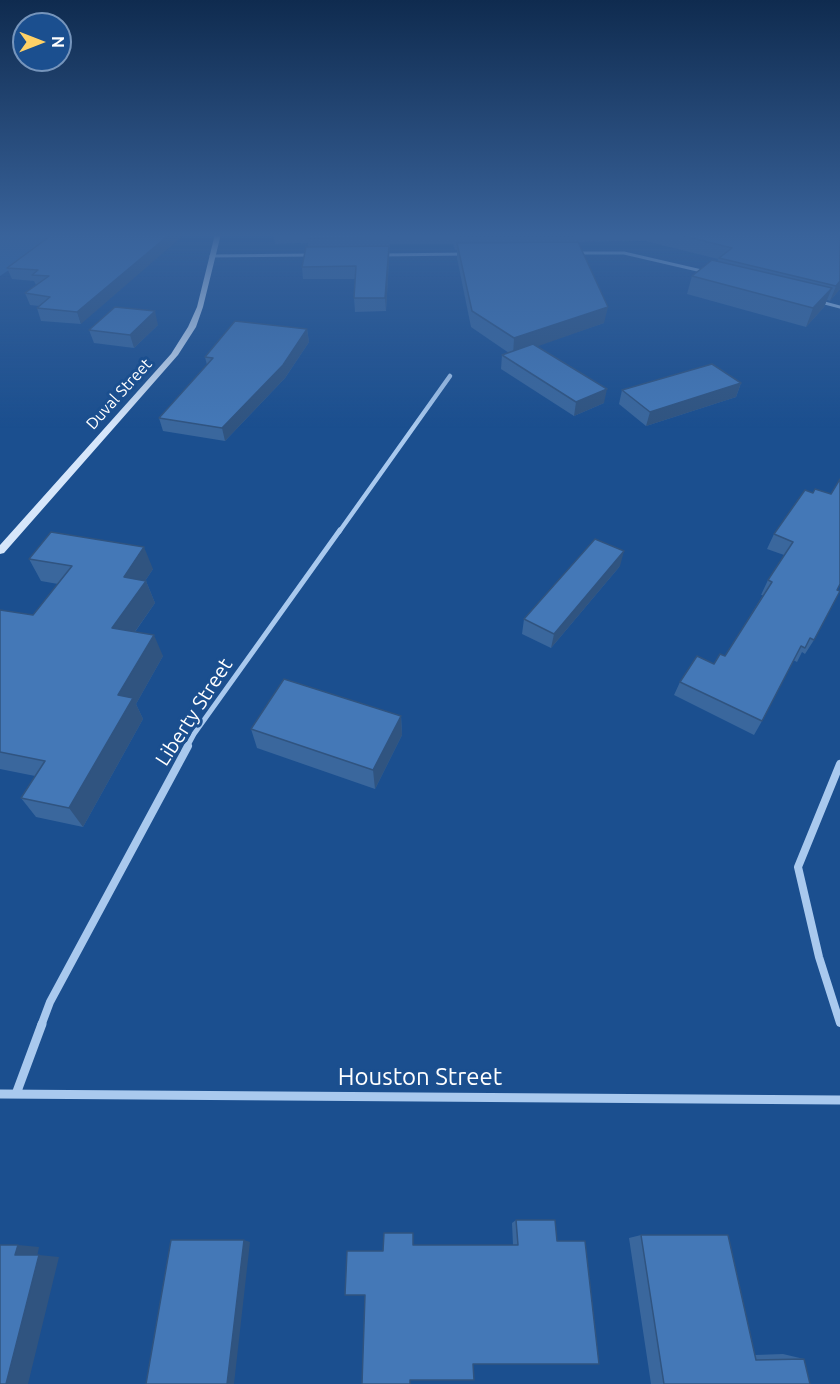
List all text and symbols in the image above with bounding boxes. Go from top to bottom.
north arrow [12,12,72,72]
text: N [49,36,67,48]
street label: Duval Street [82,355,156,433]
street label: Liberty Street [150,654,238,770]
street label: Houston Street [338,1063,502,1091]

